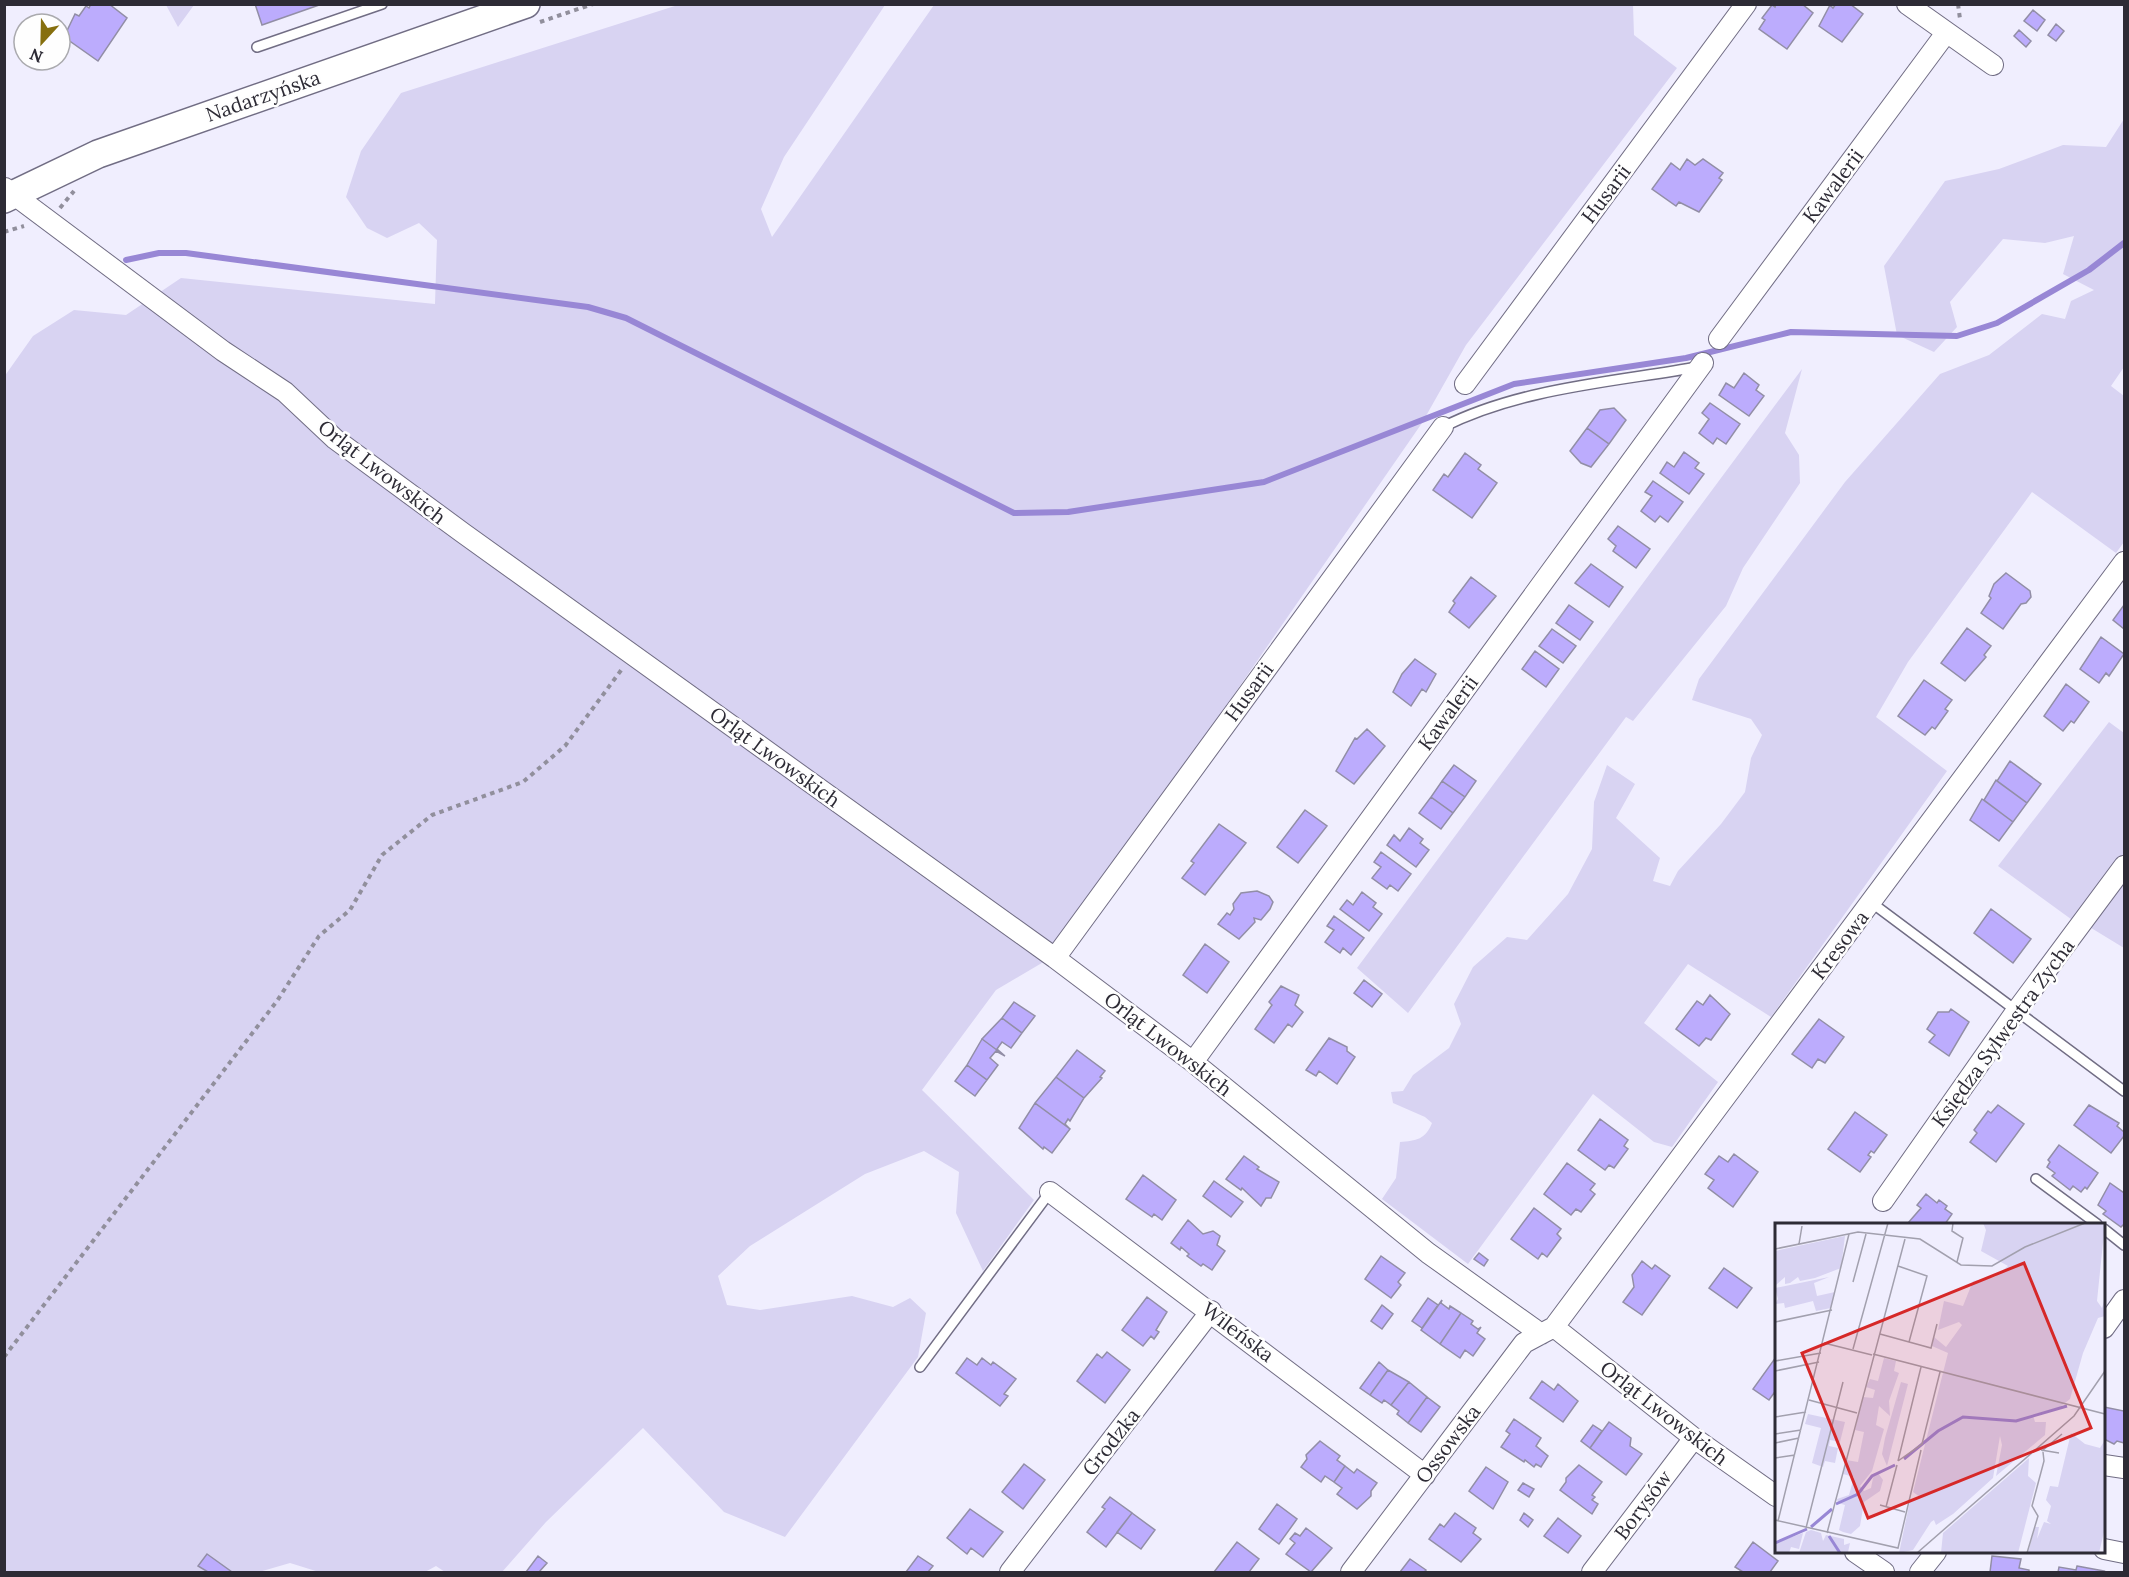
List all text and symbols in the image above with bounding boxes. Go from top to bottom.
north arrow [12,12,72,72]
text: N [27,44,46,67]
street label: Nadarzyńska [202,64,323,127]
street label: Kawalerii [1797,144,1868,228]
street label: Husarii [1576,160,1636,228]
street label: Orląt Lwowskich [313,414,451,529]
street label: Husarii [1219,657,1278,726]
street label: Kawalerii [1412,671,1483,755]
street label: Orląt Lwowskich [705,701,846,812]
street label: Kresowa [1806,905,1874,984]
street label: Księdza Sylwestra Zycha [1926,934,2079,1132]
street label: Orląt Lwowskich [1099,986,1237,1101]
inset map [1775,1223,2105,1553]
street label: Wileńska [1197,1296,1279,1367]
street label: Orląt Lwowskich [1595,1355,1733,1470]
street label: Ossowska [1410,1399,1485,1488]
street label: Grodzka [1077,1403,1145,1480]
street label: Borysów [1608,1465,1677,1544]

